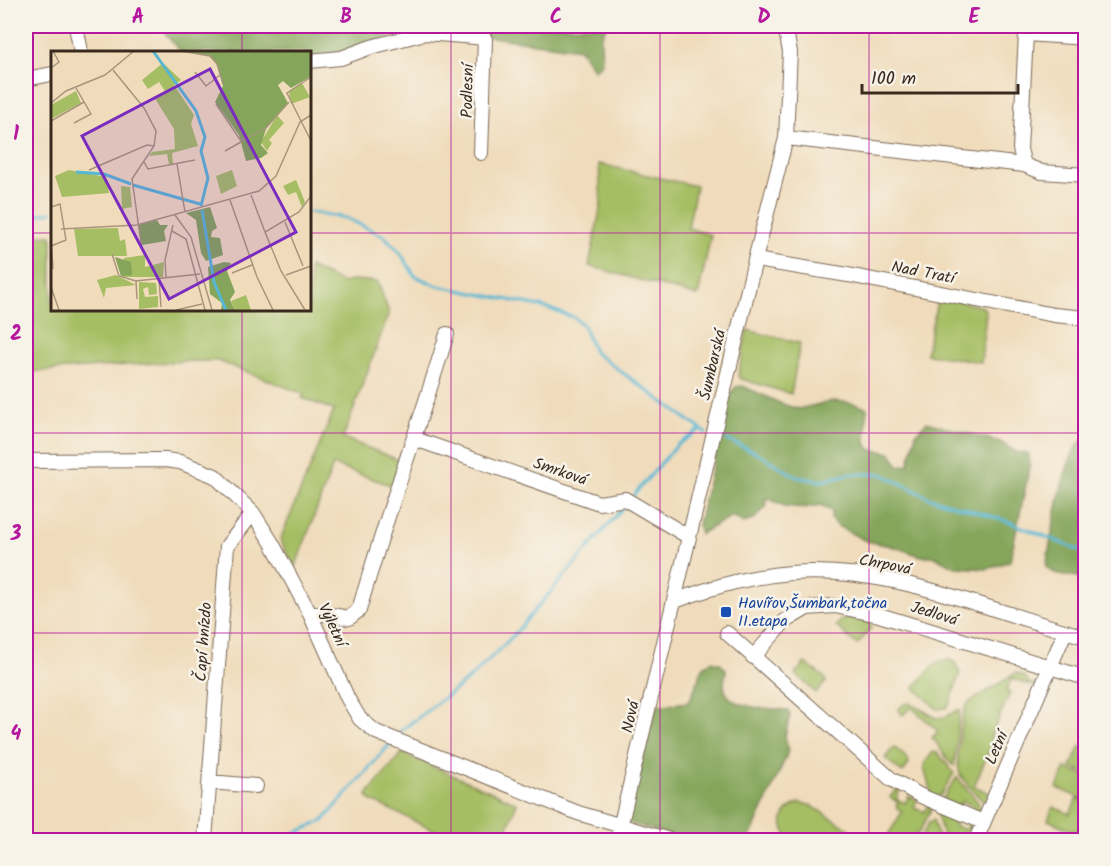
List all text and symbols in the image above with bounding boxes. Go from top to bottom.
text: A [132,2,144,34]
text: B [340,2,352,34]
text: C [550,2,562,34]
text: D [757,2,771,34]
text: E [968,2,980,34]
inset map [51,51,310,310]
scale bar [862,57,1018,95]
street label: Podlesní [455,62,481,118]
text: 100 m [871,65,916,94]
text: 1 [13,119,19,151]
street label: Nad Tratí [889,255,959,292]
text: 2 [10,319,22,351]
street label: Šumbarská [693,326,734,403]
street label: Smrková [530,451,592,493]
text: 3 [10,519,22,551]
street label: Chrpová [857,548,915,583]
place label: Havířov,Šumbark,točna II.etapa [738,591,887,634]
street label: Jedlová [907,595,962,633]
street label: Výletní [311,599,354,653]
street label: Čapí hnízdo [189,601,219,683]
marker: Havířov,Šumbark,točna II.etapa [719,605,733,619]
street label: Nová [615,697,647,736]
text: 4 [11,719,22,751]
street label: Letní [979,725,1016,769]

